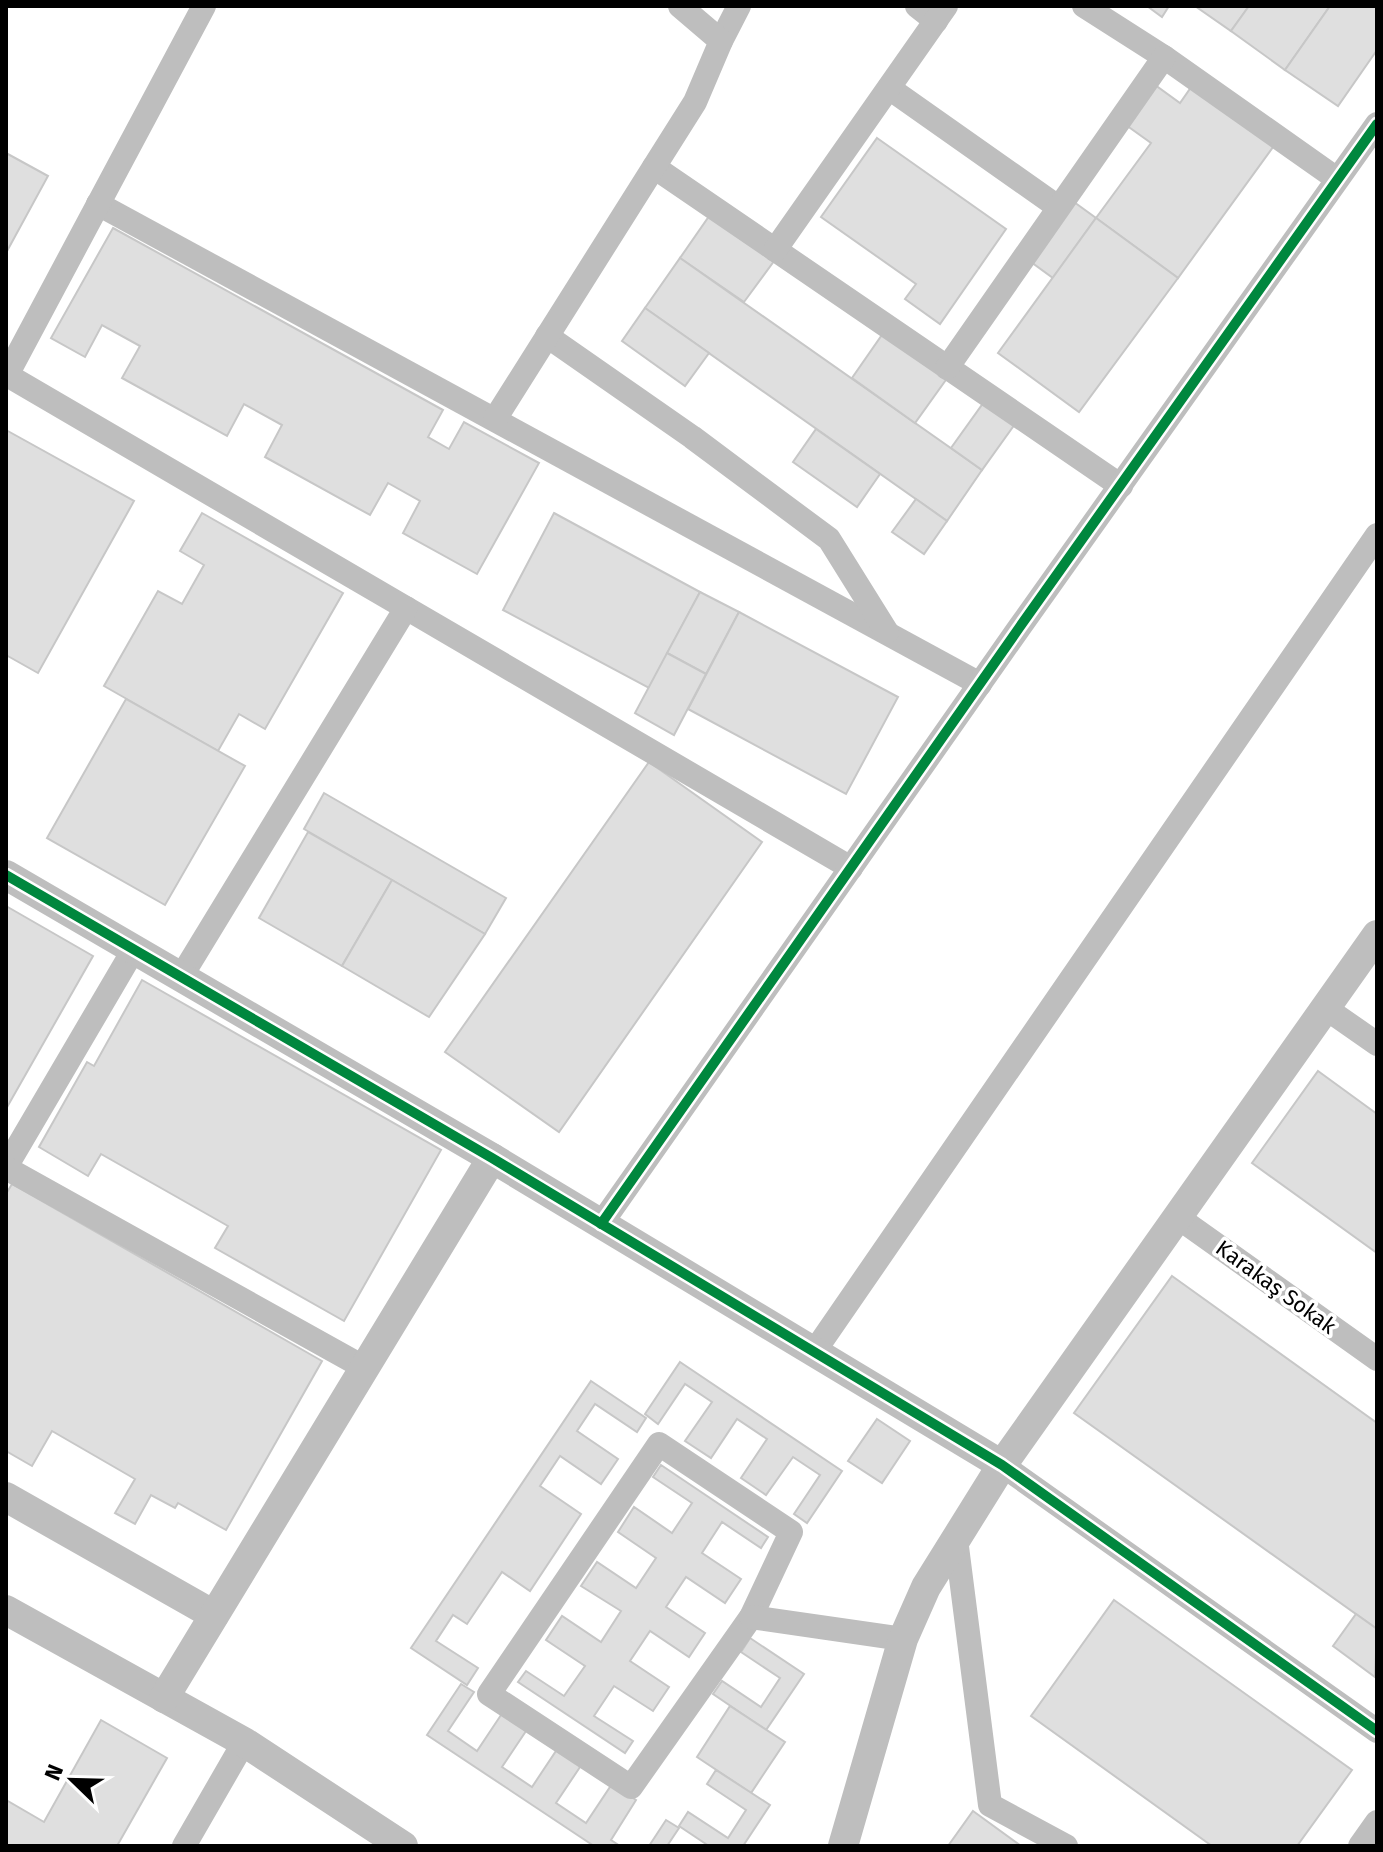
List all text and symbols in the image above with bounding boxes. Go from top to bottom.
street label: Karakaş Sokak [1211,1234,1342,1340]
north arrow [32,1740,112,1820]
text: N [39,1760,69,1784]

